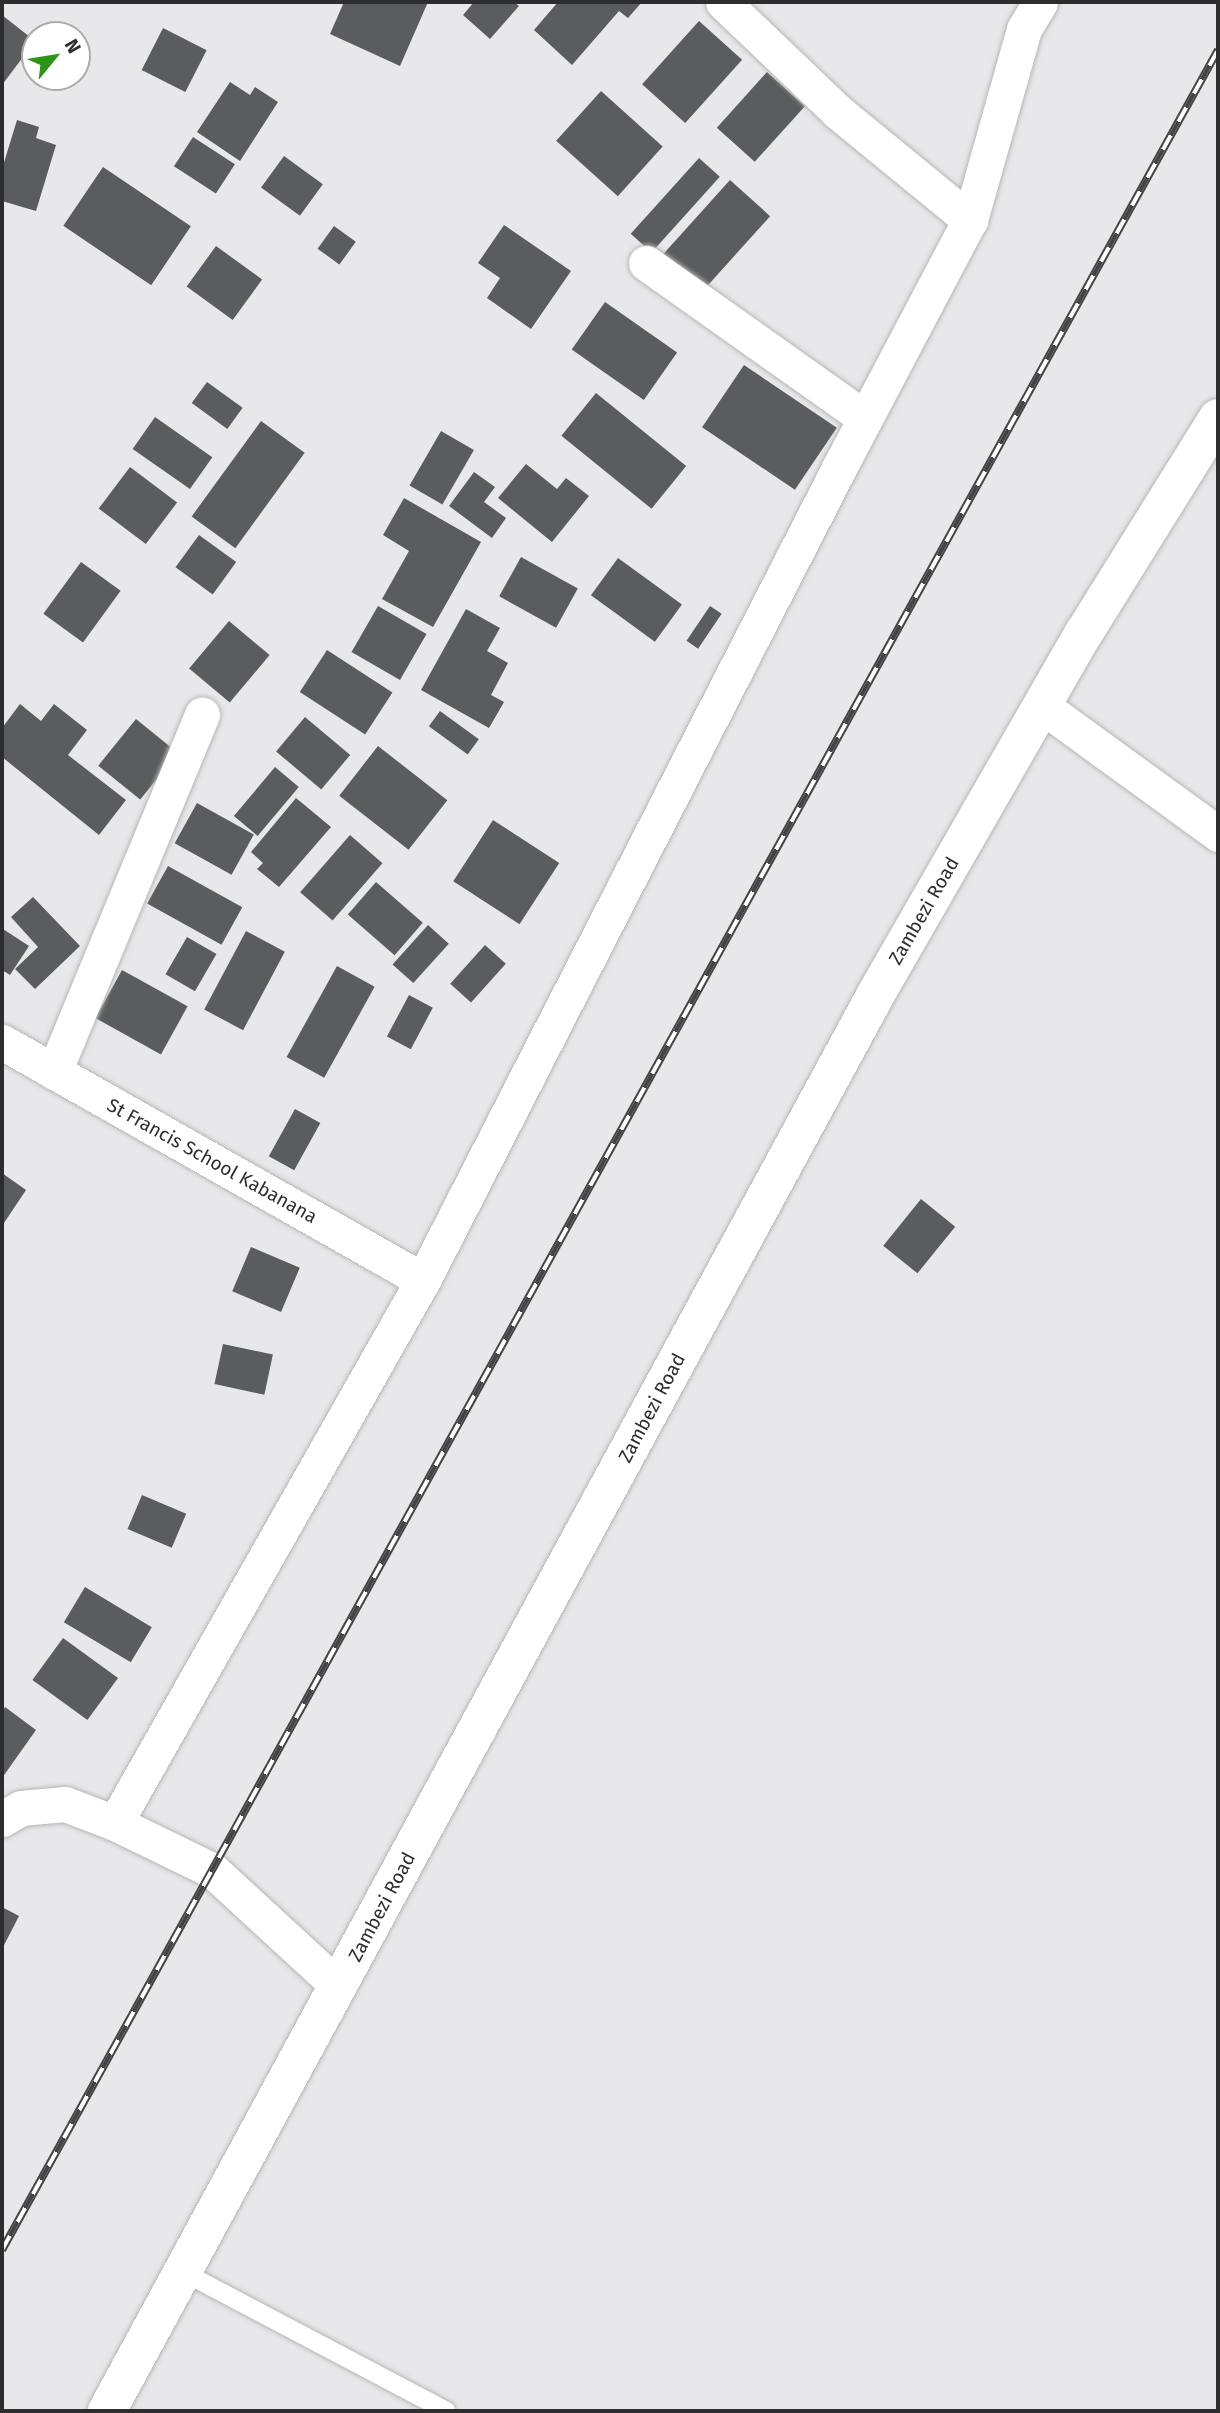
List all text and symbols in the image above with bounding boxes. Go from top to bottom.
north arrow [21,21,91,91]
text: N [60,35,86,57]
street label: Zambezi Road [884,853,964,969]
street label: St Francis School Kabanana [103,1094,321,1228]
street label: Zambezi Road [614,1350,690,1466]
street label: Zambezi Road [344,1849,420,1965]

